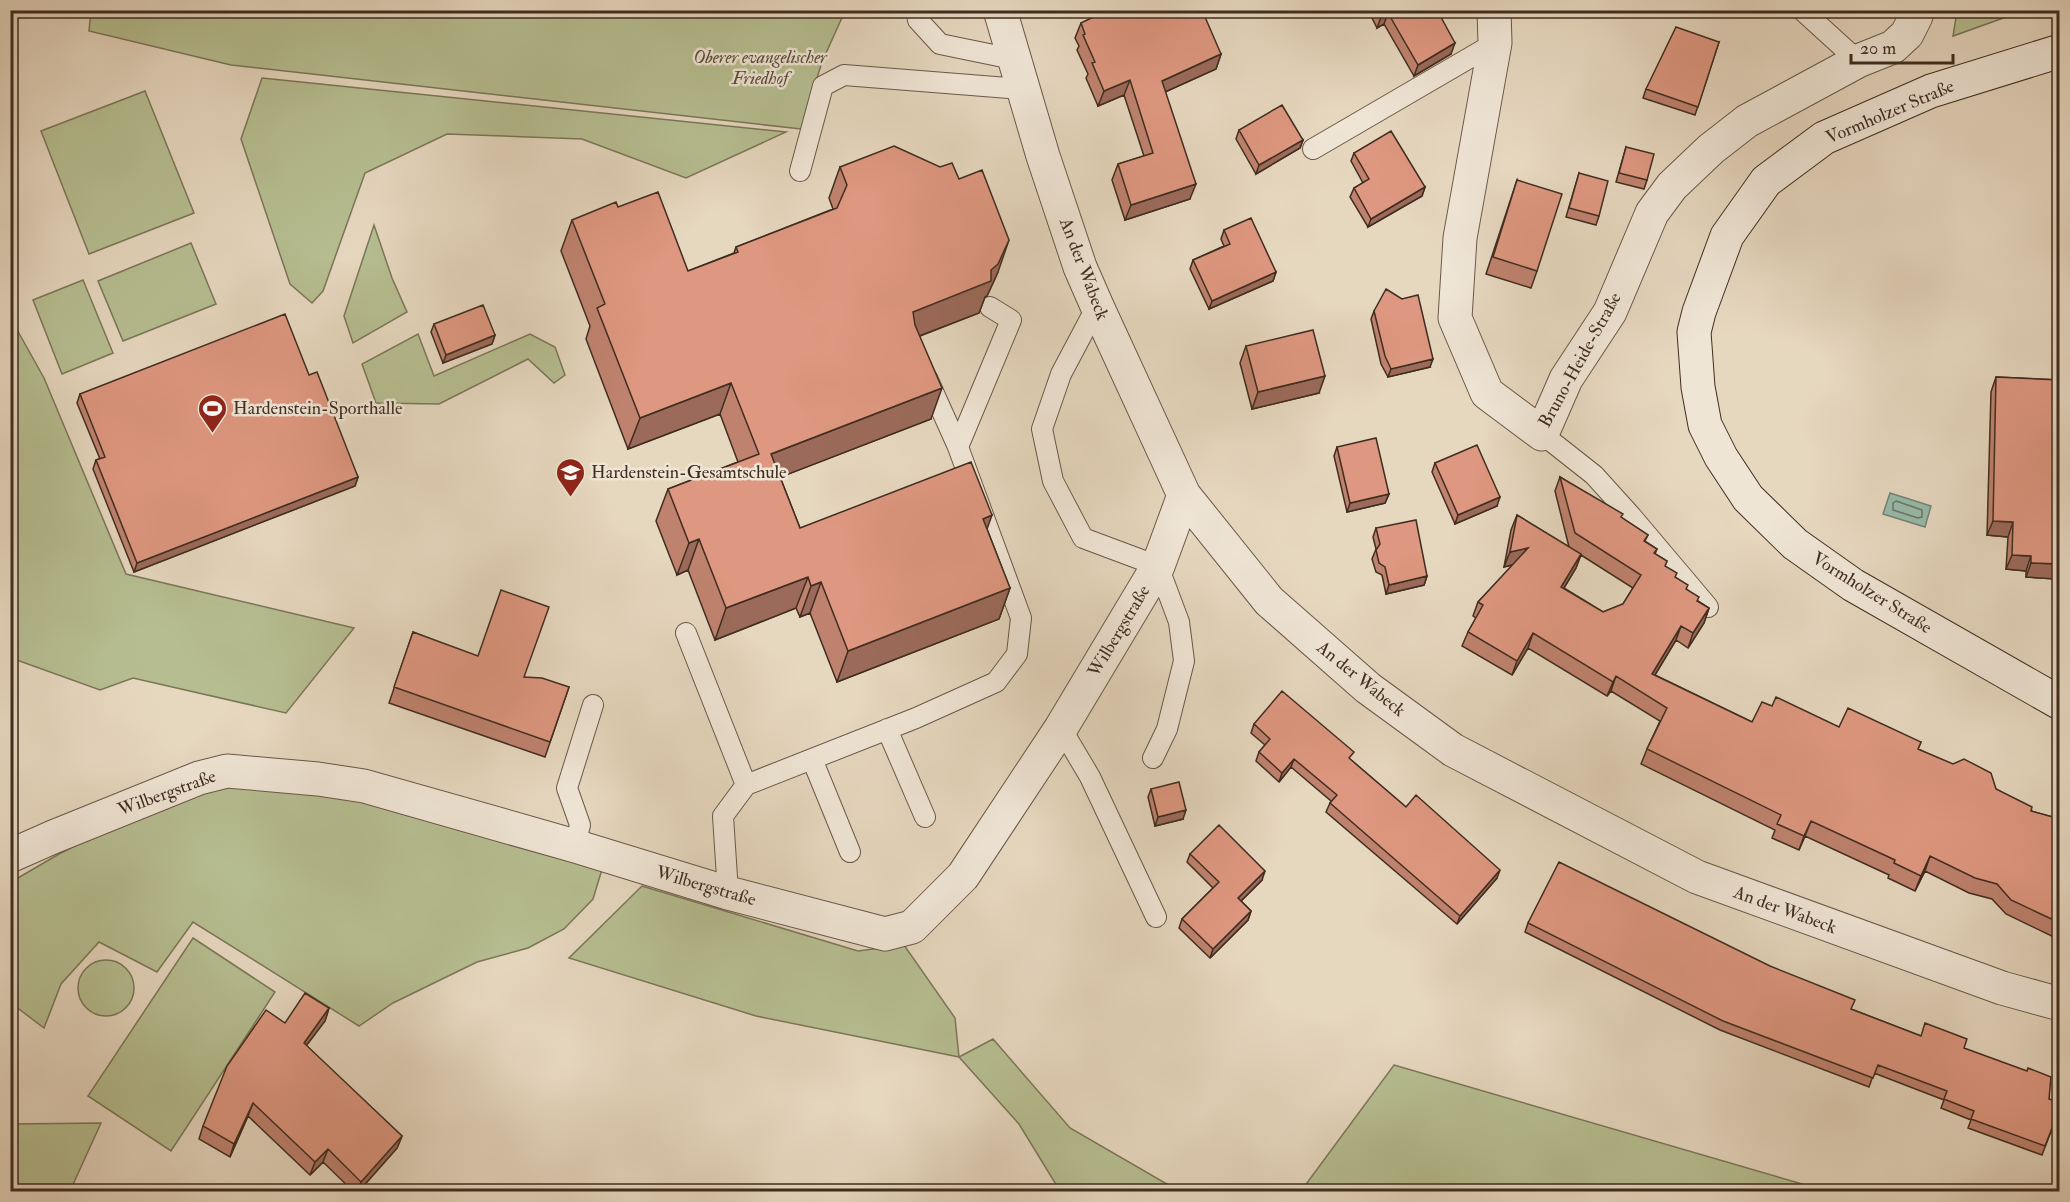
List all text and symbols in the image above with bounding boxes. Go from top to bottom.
scale bar [1851,27,1953,65]
text: 20 m [1860,37,1896,60]
park label: Oberer evangelischer Friedhof [693,46,828,90]
street label: Vormholzer Straße [1822,74,1958,149]
street label: An der Wabeck [1054,214,1114,324]
street label: Bruno-Heide-Straße [1533,288,1627,432]
sports icon: Hardenstein-Sporthalle [196,392,228,434]
place label: Hardenstein-Sporthalle [233,397,403,420]
school or university icon: Hardenstein-Gesamtschule [554,456,586,498]
place label: Hardenstein-Gesamtschule [591,461,787,484]
street label: Vormholzer Straße [1808,547,1937,639]
street label: Wilbergstraße [1082,581,1156,682]
street label: An der Wabeck [1311,636,1410,722]
street label: Wilbergstraße [114,764,220,822]
street label: Wilbergstraße [652,860,759,911]
street label: An der Wabeck [1729,880,1840,939]

